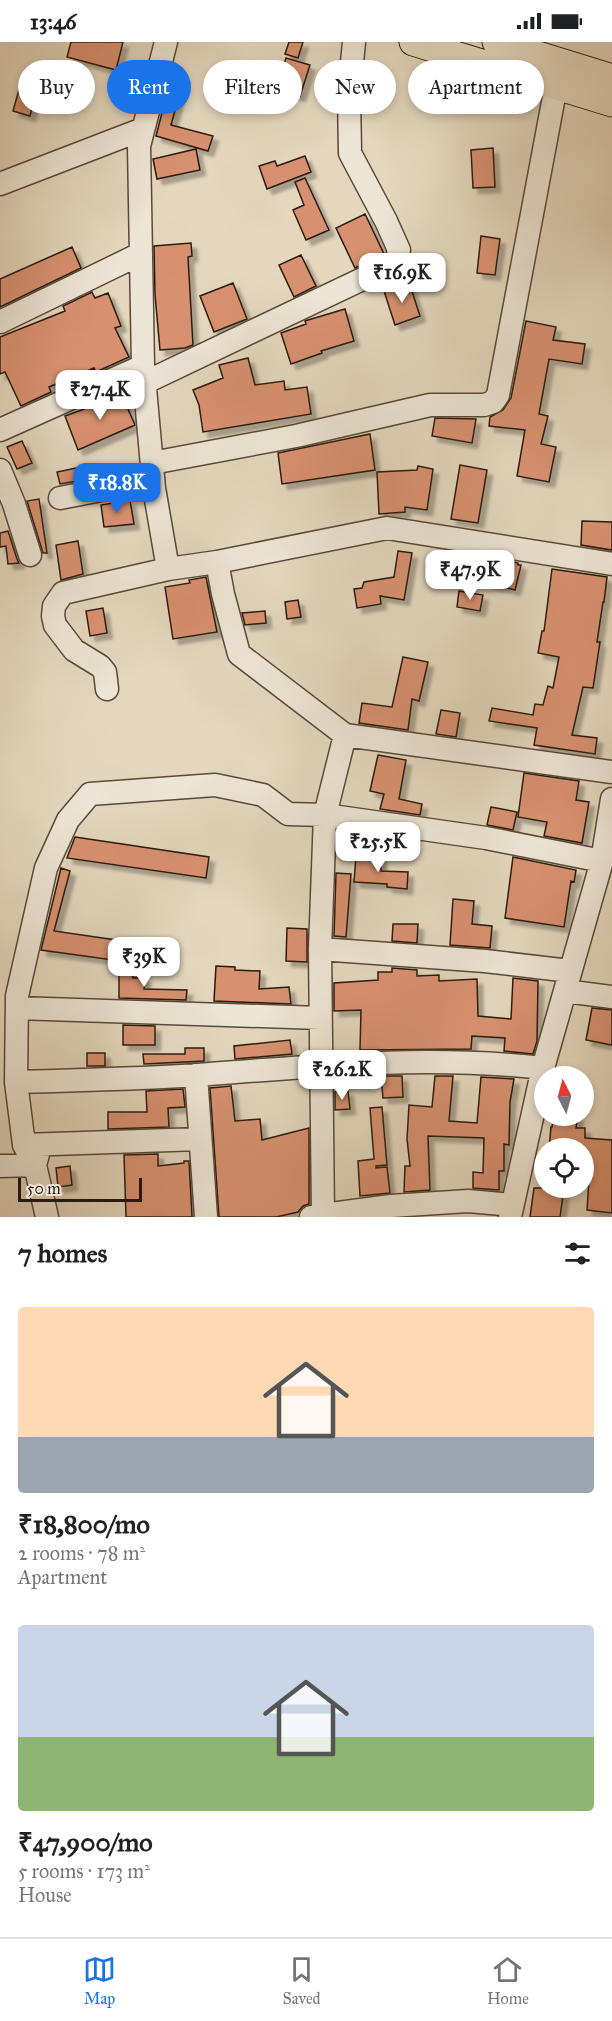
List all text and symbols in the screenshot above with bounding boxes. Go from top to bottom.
text: 13:46 [30,8,77,35]
chip: Buy [18,60,95,114]
chip: Rent [107,60,191,114]
chip: Filters [203,60,302,114]
chip: New [314,60,396,114]
chip: Apartment [408,60,544,114]
pin: ₹16.9K [353,253,451,304]
text: ₹16.9K [373,260,431,284]
pin: ₹27.4K [51,370,149,421]
text: ₹27.4K [70,377,130,401]
pin: ₹18.8K [68,463,166,514]
text: ₹18.8K [88,470,146,494]
pin: ₹47.9K [421,550,519,601]
text: ₹47.9K [439,557,501,581]
pin: ₹25.5K [329,822,427,873]
text: ₹25.5K [349,829,407,853]
pin: ₹39K [108,937,180,988]
text: ₹39K [122,944,166,968]
pin: ₹26.2K [293,1050,391,1101]
text: ₹26.2K [312,1057,372,1081]
north arrow [534,1066,594,1126]
map controls [534,1066,594,1198]
button: locate [534,1138,594,1198]
scale bar [18,1175,142,1202]
text: 50 m [27,1179,61,1198]
text: 7 homes [18,1237,107,1269]
icon: filters [561,1237,594,1270]
icon: home [252,1346,360,1454]
text: ₹18,800/mo [18,1508,150,1540]
text: 2 rooms · 78 m² [18,1541,145,1565]
text: Apartment [18,1565,107,1589]
icon: home [252,1664,360,1772]
text: ₹47,900/mo [18,1826,153,1858]
text: 5 rooms · 173 m² [18,1859,150,1883]
text: House [18,1883,72,1907]
tab: Map [83,1953,116,2008]
tab: Saved [283,1953,321,2008]
tab: Home [487,1953,529,2008]

